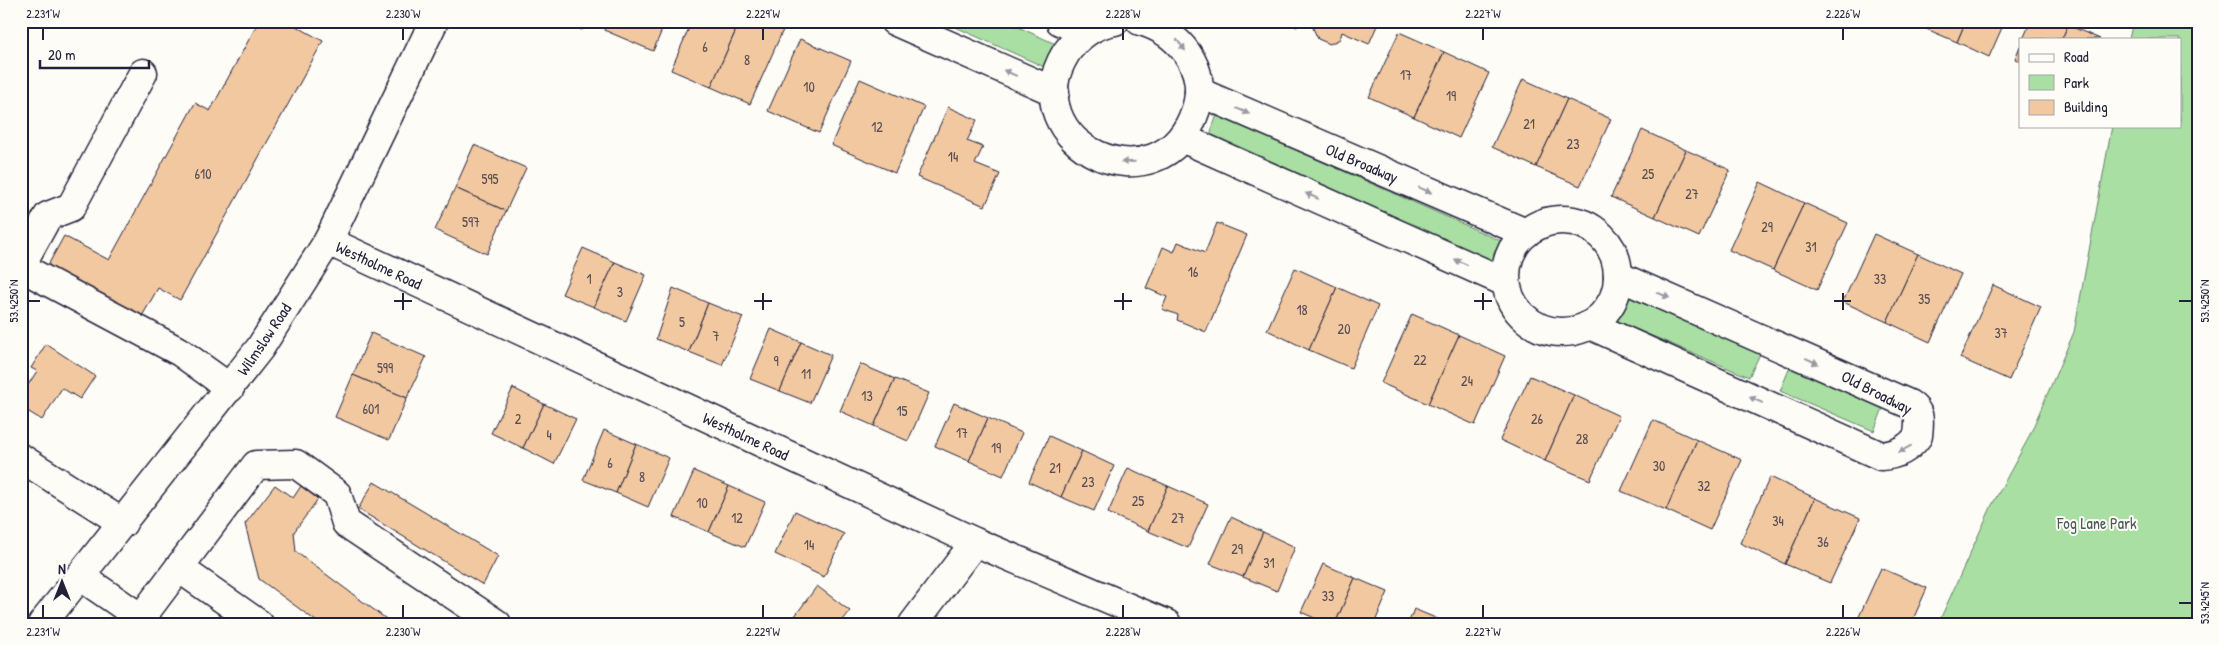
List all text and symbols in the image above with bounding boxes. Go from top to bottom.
text: 2.231°W [26,5,60,22]
text: 2.230°W [386,5,421,22]
text: 2.229°W [746,5,781,22]
text: 2.228°W [1106,5,1141,22]
text: 2.227°W [1465,5,1501,22]
text: 2.226°W [1826,5,1861,22]
house number: 6 [702,37,708,56]
scale bar [40,38,149,70]
one-way arrow [1175,38,1186,51]
legend [2019,38,2182,128]
text: 20 m [48,44,75,65]
text: Road [2064,46,2089,67]
house number: 8 [744,50,750,69]
house number: 17 [1400,65,1412,84]
one-way arrow [1003,68,1017,76]
text: Park [2064,72,2089,93]
house number: 10 [803,77,815,96]
house number: 19 [1446,86,1456,105]
text: Building [2064,96,2108,117]
one-way arrow [1236,108,1250,116]
house number: 21 [1523,114,1535,133]
house number: 12 [871,117,883,136]
house number: 23 [1567,134,1579,153]
street label: Old Broadway [1322,138,1402,188]
house number: 14 [948,147,958,166]
one-way arrow [1119,158,1135,166]
house number: 610 [195,164,211,183]
house number: 25 [1642,164,1654,183]
house number: 595 [482,169,499,188]
house number: 27 [1685,184,1699,203]
one-way arrow [1418,186,1432,194]
one-way arrow [1305,191,1319,199]
house number: 597 [462,212,480,231]
house number: 29 [1761,217,1773,236]
street label: Westholme Road [332,235,426,295]
house number: 31 [1805,237,1817,256]
one-way arrow [1454,257,1468,265]
house number: 16 [1188,262,1199,281]
house number: 1 [586,269,592,288]
house number: 33 [1874,269,1886,288]
text: 53.4250°N [5,280,22,322]
text: 53.4250°N [2196,280,2213,322]
house number: 3 [617,282,623,301]
house number: 35 [1918,289,1930,308]
one-way arrow [1656,292,1670,300]
street label: Wilmslow Road [232,299,296,379]
house number: 18 [1296,300,1308,319]
house number: 5 [679,312,685,331]
house number: 20 [1338,319,1350,338]
house number: 37 [1994,323,2008,342]
house number: 7 [713,326,720,345]
house number: 22 [1413,350,1427,369]
house number: 9 [773,351,779,370]
one-way arrow [1805,357,1819,365]
house number: 599 [377,358,393,377]
house number: 11 [801,364,811,383]
street label: Old Broadway [1838,365,1916,419]
house number: 24 [1461,371,1473,390]
house number: 13 [861,386,873,405]
one-way arrow [1749,395,1763,403]
house number: 601 [363,399,379,418]
house number: 15 [896,401,908,420]
street label: Westholme Road [699,406,793,466]
house number: 2 [515,409,522,428]
house number: 26 [1531,409,1543,428]
house number: 17 [956,423,968,442]
house number: 4 [546,425,552,444]
house number: 28 [1576,429,1588,448]
house number: 19 [991,438,1001,457]
one-way arrow [1898,444,1911,453]
house number: 6 [607,453,613,472]
house number: 30 [1653,456,1665,475]
house number: 21 [1049,458,1061,477]
house number: 8 [639,467,645,486]
house number: 23 [1082,472,1094,491]
house number: 32 [1698,476,1711,495]
house number: 25 [1132,491,1144,510]
house number: 10 [696,493,708,512]
house number: 12 [731,508,743,527]
house number: 27 [1171,508,1185,527]
house number: 34 [1772,511,1784,530]
park label: Fog Lane Park [2056,512,2137,534]
house number: 36 [1817,532,1829,551]
house number: 14 [804,535,814,554]
house number: 29 [1231,539,1243,558]
house number: 31 [1263,553,1275,572]
north arrow [38,558,88,608]
text: N [58,559,66,578]
text: 53.4245°N [2196,582,2213,624]
house number: 33 [1322,586,1334,605]
text: 2.231°W [26,623,60,640]
text: 2.230°W [386,623,421,640]
text: 2.229°W [746,623,781,640]
text: 2.228°W [1106,623,1141,640]
text: 2.227°W [1465,623,1501,640]
text: 2.226°W [1826,623,1861,640]

